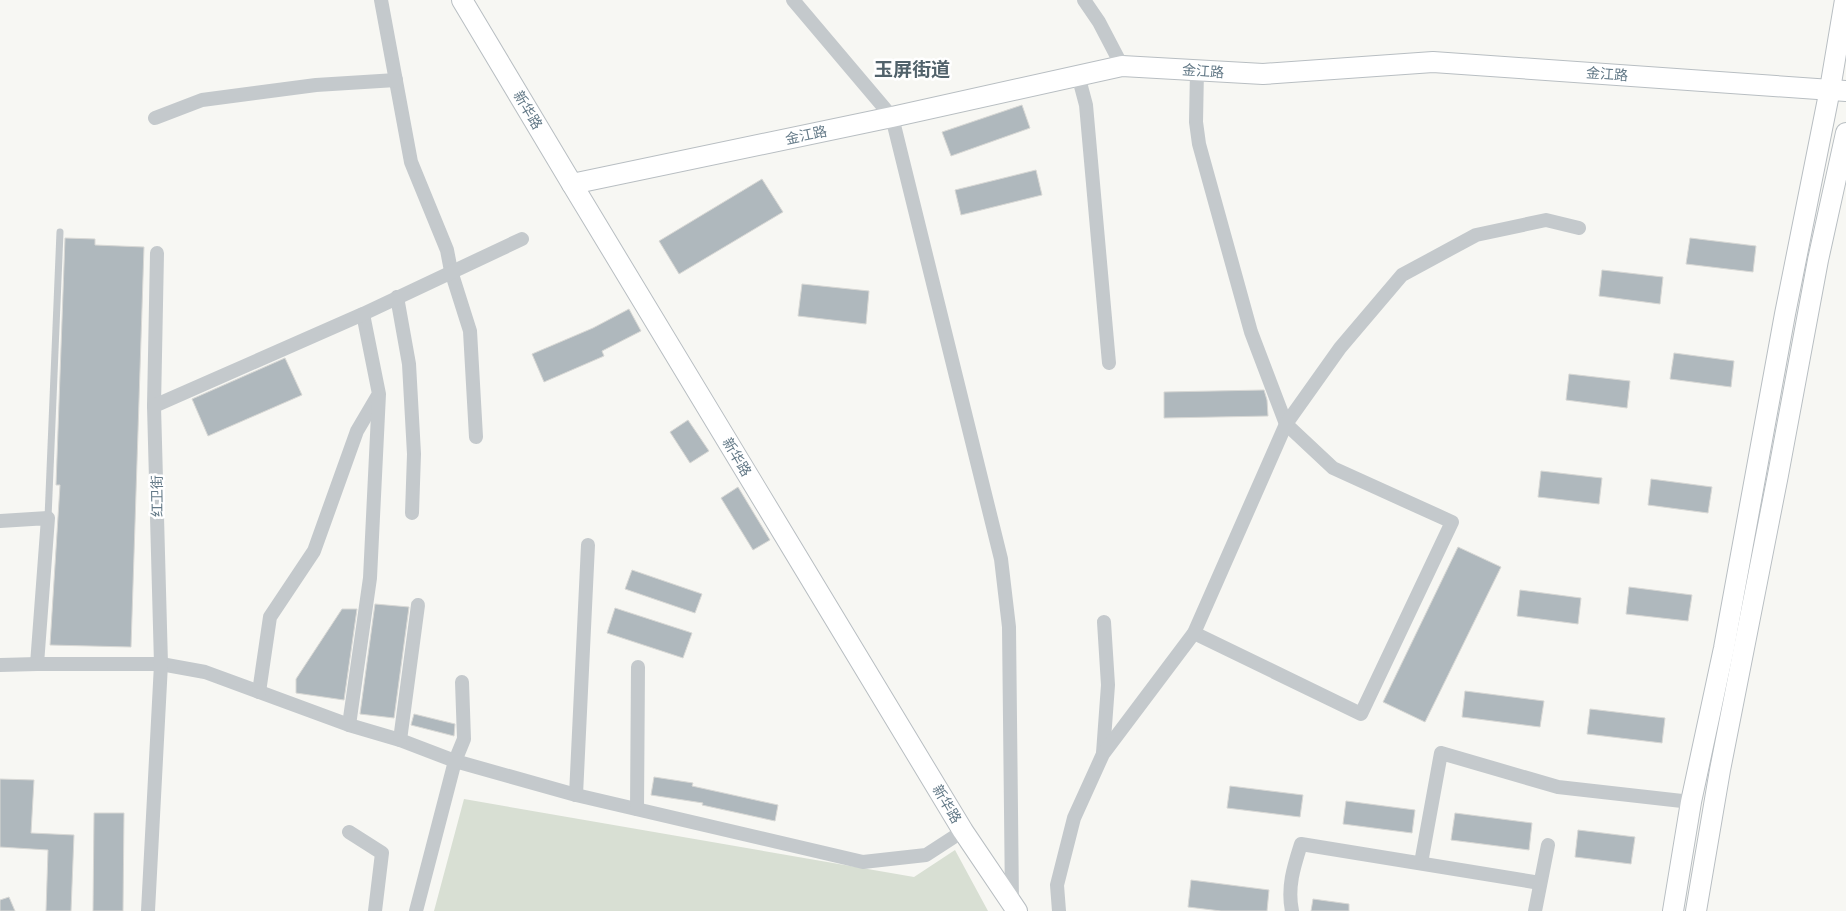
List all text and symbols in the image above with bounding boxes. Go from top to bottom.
district label: 玉屏街道 [874,58,950,80]
street label: 金江路 [1181,62,1225,80]
street label: 金江路 [1585,65,1629,83]
street label: 新华路 [510,88,546,132]
street label: 金江路 [784,123,828,147]
street label: 新华路 [719,435,755,479]
street label: 红卫街 [149,475,165,517]
street label: 新华路 [929,782,965,826]

